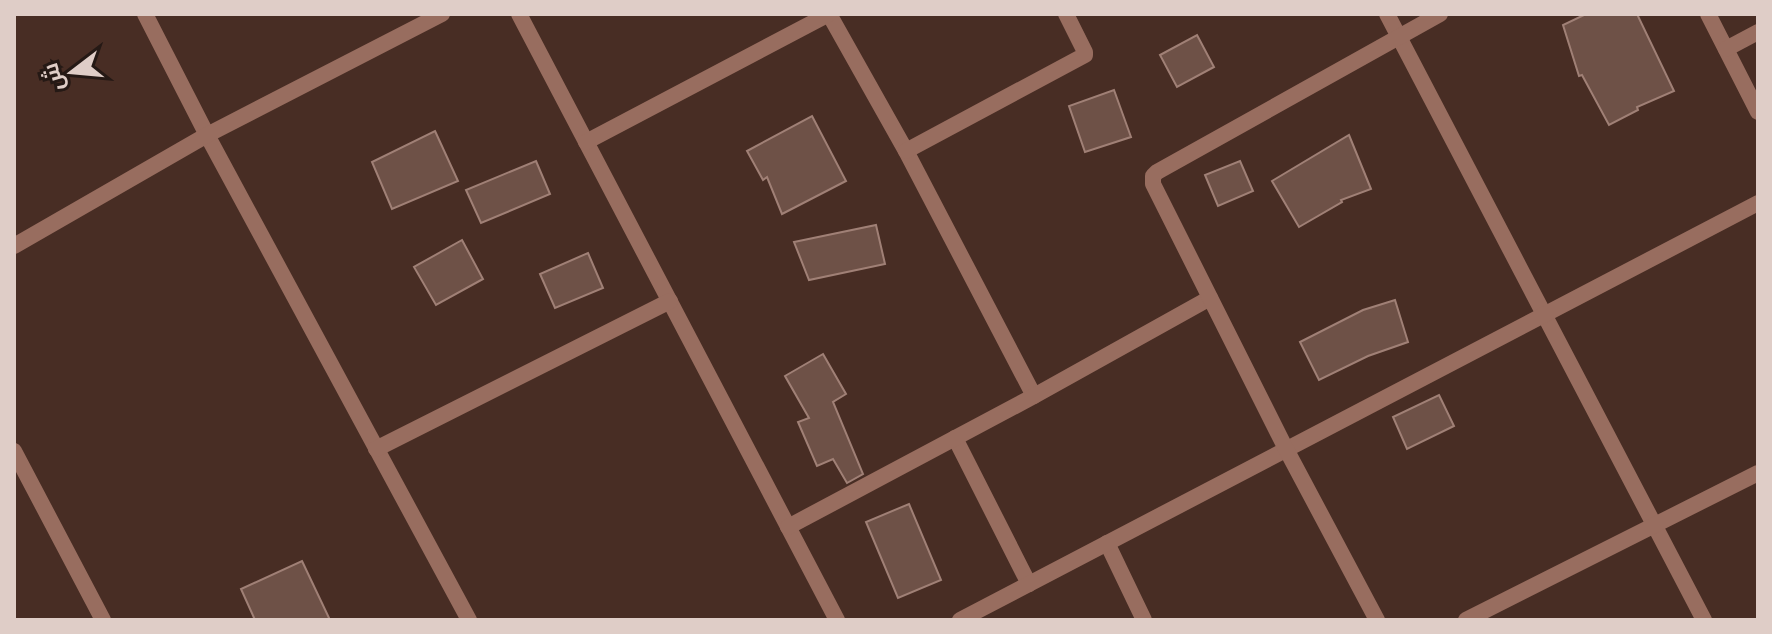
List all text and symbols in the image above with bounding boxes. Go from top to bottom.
north arrow [32,32,112,112]
text: ش [33,59,73,96]

